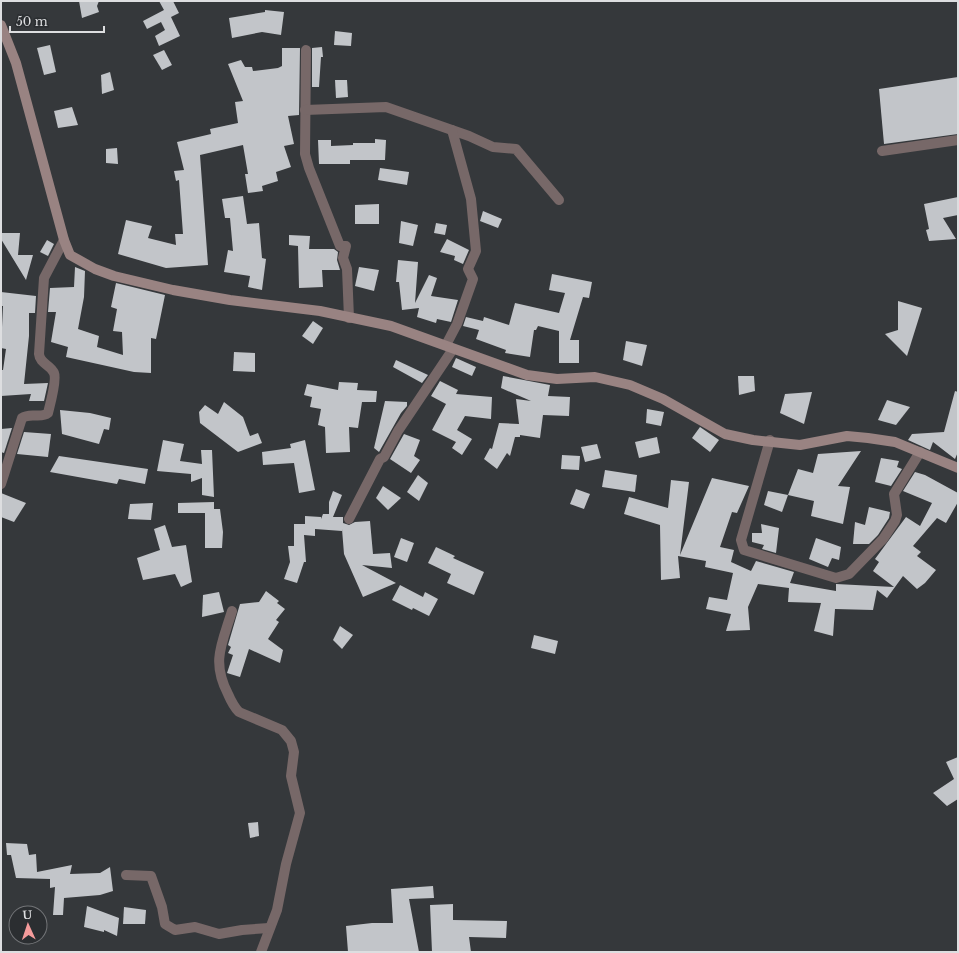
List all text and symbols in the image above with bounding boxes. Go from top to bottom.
scale bar [10,8,104,34]
text: 50 m [16,14,48,29]
north arrow [8,905,48,945]
text: U [22,908,33,922]

